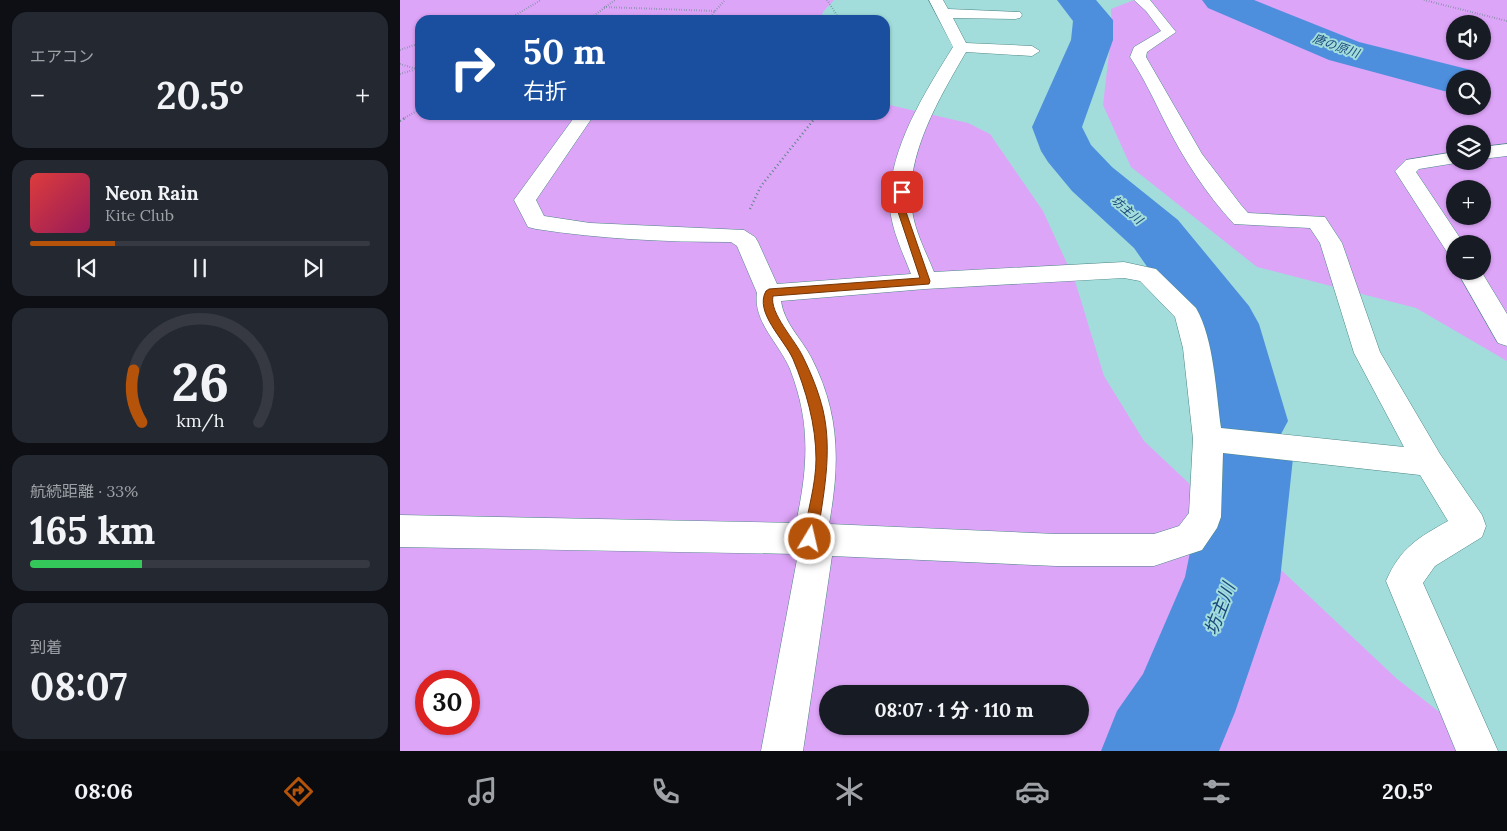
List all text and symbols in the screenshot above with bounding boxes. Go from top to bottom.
map controls [1446,15,1491,280]
button: sound [1446,15,1491,60]
text: 50 m [523,29,606,74]
water label: 唐の原川 [1311,30,1363,61]
icon: right [440,35,505,100]
text: エアコン [30,46,94,66]
button: search [1446,70,1491,115]
text: 20.5° [156,71,244,119]
text: 右折 [523,77,567,105]
text: − [30,78,45,114]
text: + [355,78,370,114]
button: layers [1446,125,1491,170]
pin [881,171,923,213]
icon: arrive [888,178,916,206]
button: + [1446,180,1491,225]
text: Neon Rain [105,181,199,205]
water label: 坊主川 [1109,192,1147,228]
text: Kite Club [105,205,174,225]
button: − [1446,235,1491,280]
icon: previous [73,254,101,282]
icon: pause [186,254,214,282]
icon: next [299,254,327,282]
text: 26 [171,349,229,415]
text: km/h [176,409,224,432]
text: 航続距離 · 33% [30,481,138,501]
text: 165 km [30,506,155,554]
position arrow [783,512,835,564]
water label: 坊主川 [1199,578,1241,638]
text: 到着 [30,637,62,657]
text: 08:07 [30,662,127,710]
speed limit sign: 30 [415,670,480,735]
text: 08:07 · 1 分 · 110 m [875,698,1033,722]
icon: directions [281,774,316,809]
icon: music [465,774,500,809]
icon: phone [648,774,683,809]
icon: climate [832,774,867,809]
icon: car [1015,774,1050,809]
icon: filters [1199,774,1234,809]
text: 08:06 [74,777,133,805]
text: 20.5° [1382,777,1433,805]

